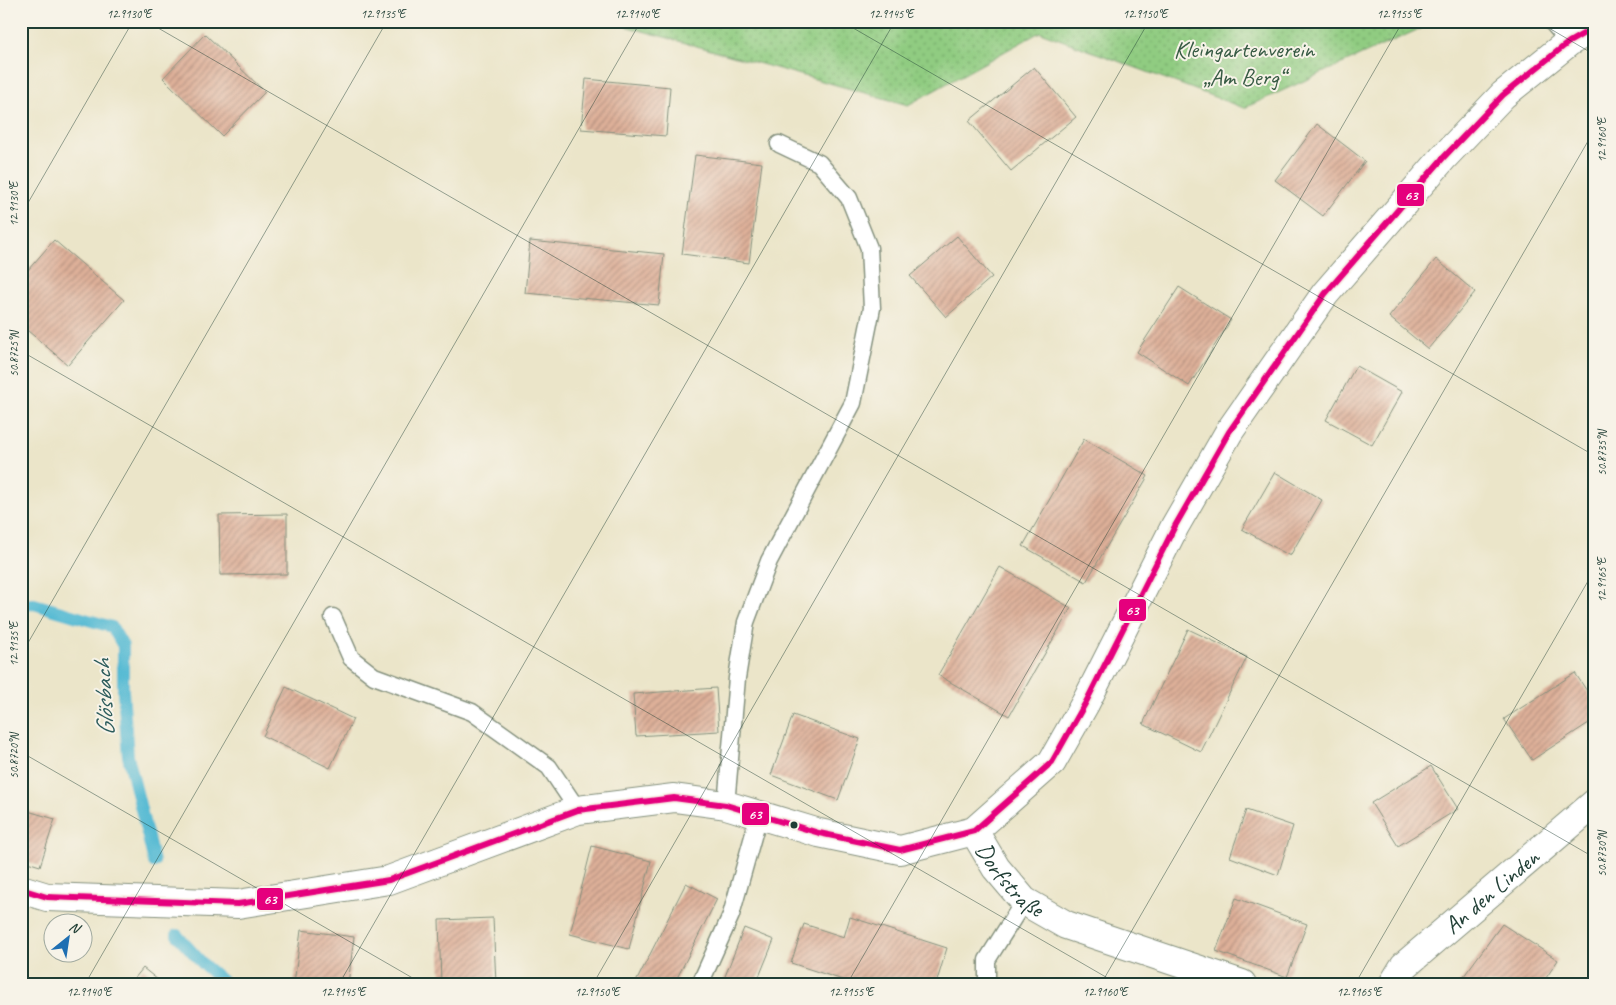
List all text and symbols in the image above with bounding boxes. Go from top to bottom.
text: 12.9130°E [107,6,153,22]
text: 12.9135°E [361,6,407,22]
text: 12.9140°E [615,6,661,22]
text: 12.9145°E [869,6,915,22]
text: 12.9150°E [1123,6,1169,22]
text: 12.9155°E [1377,6,1423,22]
park label: Kleingartenverein „Am Berg“ [1174,34,1315,92]
text: 12.9160°E [1594,116,1610,162]
text: 12.9130°E [6,180,22,226]
line badge: 63 [1396,183,1425,207]
text: 63 [1405,187,1419,204]
text: 50.8725°N [6,330,22,377]
text: 50.8735°N [1594,429,1610,476]
text: 12.9165°E [1594,556,1610,602]
line badge: 63 [1118,598,1147,622]
text: 63 [1126,602,1140,619]
text: 12.9135°E [6,620,22,666]
water label: Glösbach [86,656,122,737]
text: 50.8720°N [6,732,22,779]
line badge: 63 [741,802,770,826]
text: 63 [749,806,763,823]
unlabelled marker [789,820,799,830]
text: 50.8730°N [1594,830,1610,877]
street label: Dorfstraße [969,837,1050,925]
street label: An den Linden [1438,842,1546,940]
line badge: 63 [256,887,284,911]
text: 63 [264,891,278,908]
north arrow [42,912,92,962]
text: N [66,918,84,938]
text: 12.9140°E [67,984,113,1000]
text: 12.9145°E [321,984,367,1000]
text: 12.9150°E [575,984,621,1000]
text: 12.9155°E [829,984,875,1000]
text: 12.9160°E [1083,984,1129,1000]
text: 12.9165°E [1337,984,1383,1000]

